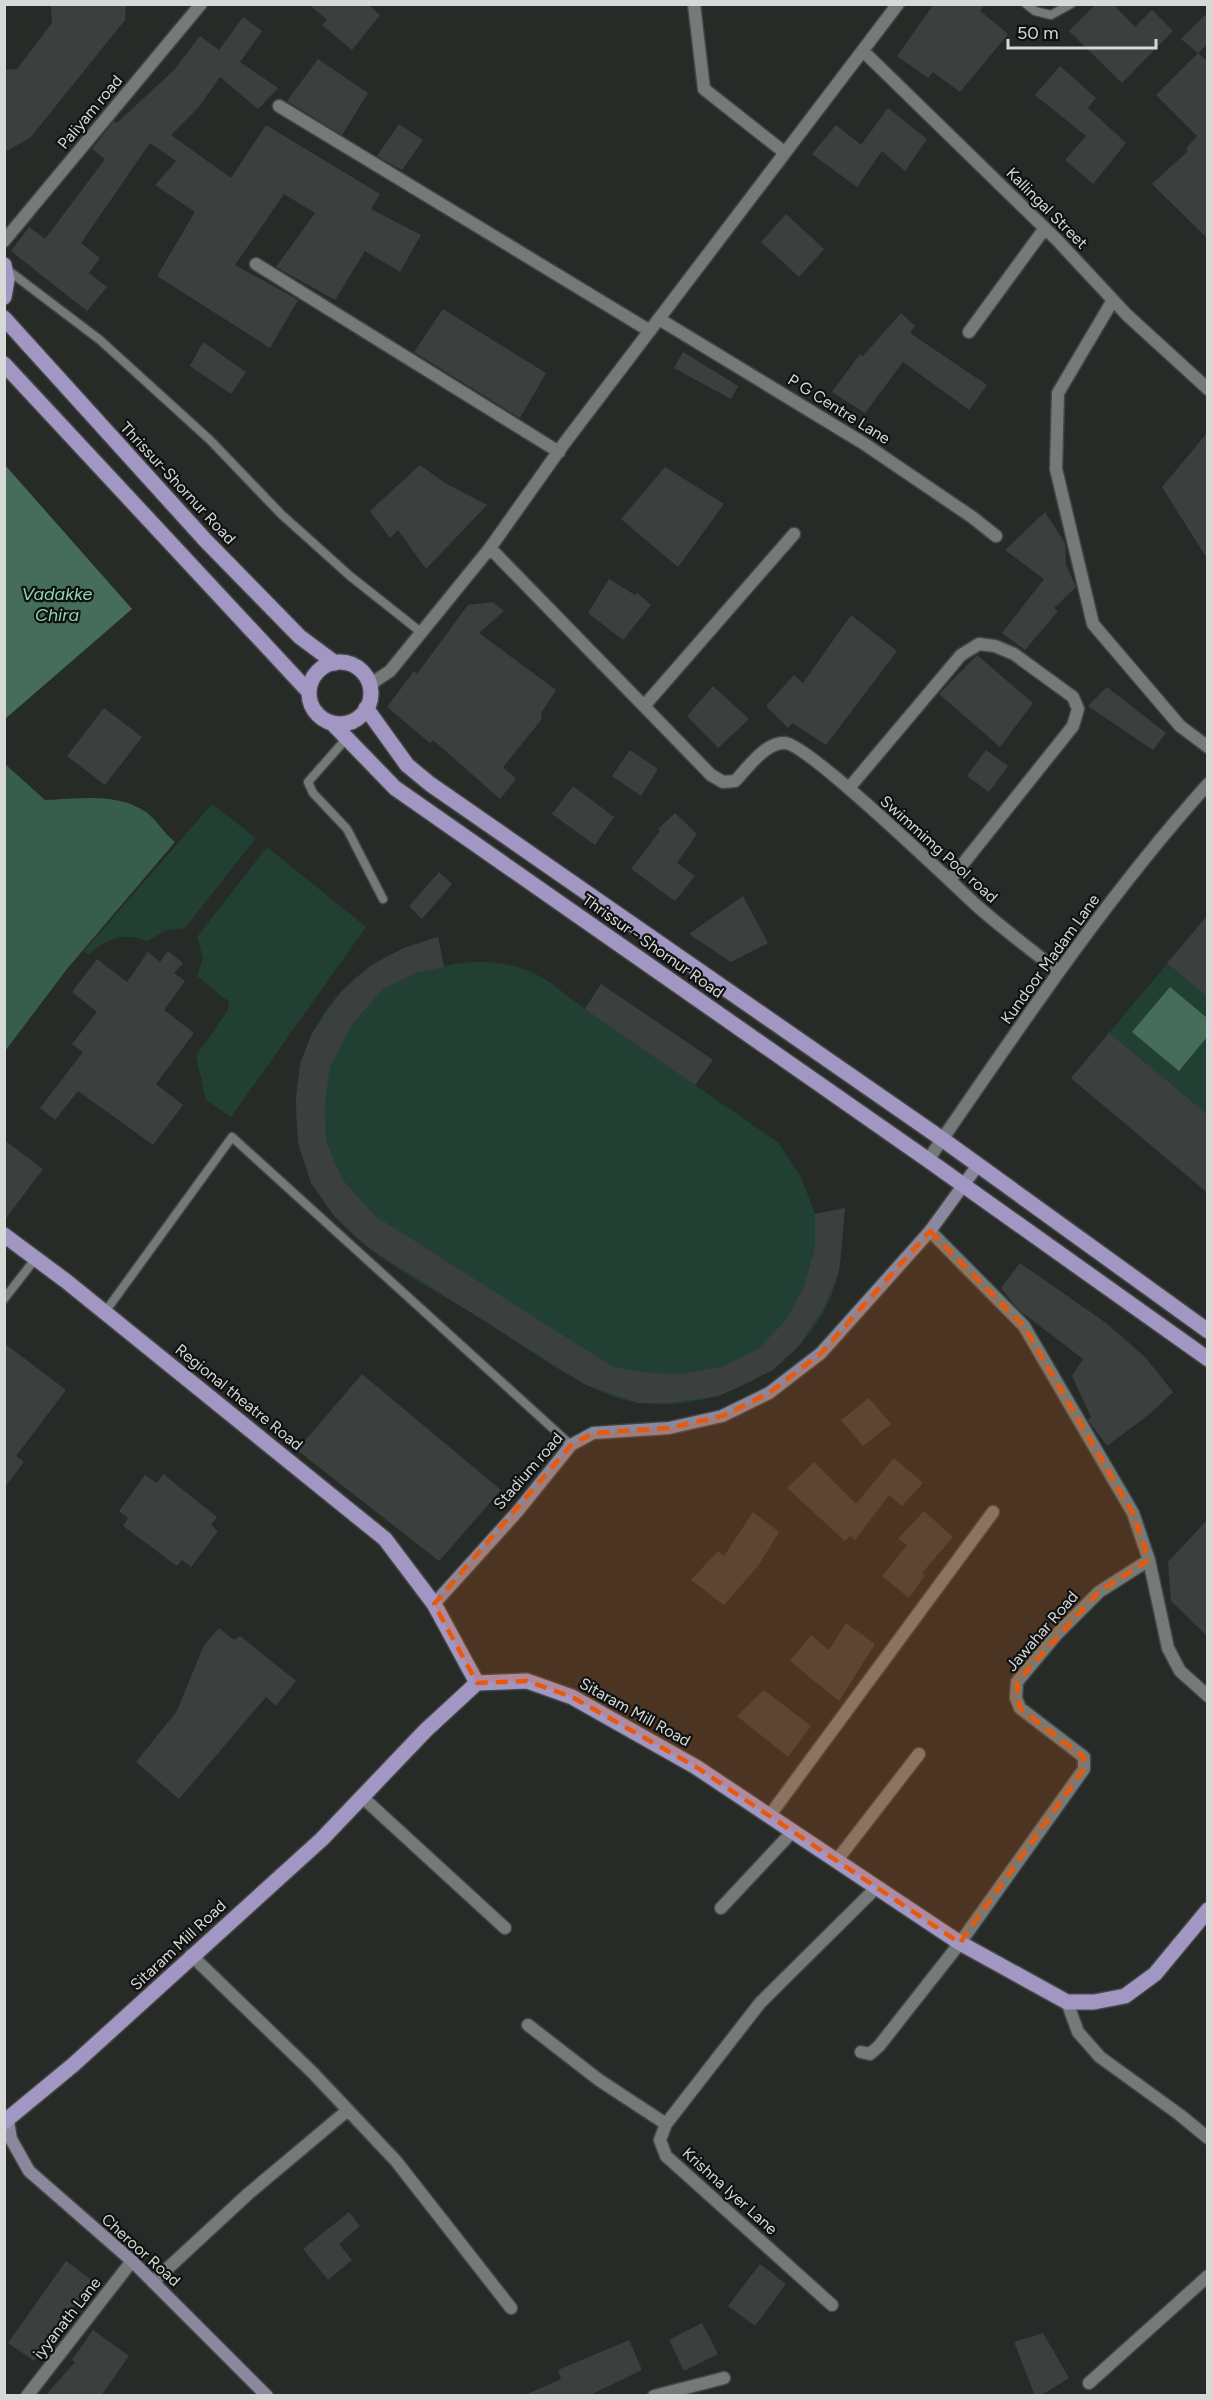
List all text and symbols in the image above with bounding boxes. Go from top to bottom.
scale bar [1008,12,1156,50]
text: 50 m [1017,22,1059,44]
street label: Paliyam road [54,71,126,153]
street label: Kallingal Street [1002,163,1092,253]
street label: P G Centre Lane [784,370,894,448]
street label: Thrissur-Shornur Road [116,418,240,548]
water label: Vadakke Chira [22,583,92,626]
street label: Swimmimg Pool road [876,791,1002,907]
street label: Thrissur - Shornur Road [579,890,727,1002]
street label: Kundoor Madam Lane [997,890,1104,1028]
street label: Regional theatre Road [171,1340,307,1454]
street label: Stadium road [489,1429,567,1513]
street label: Jawahar Road [1002,1587,1082,1675]
street label: Sitaram Mill Road [576,1674,694,1750]
street label: Sitaram Mill Road [126,1896,230,1994]
street label: Krishna Iyer Lane [679,2143,782,2239]
street label: Cheroor Road [98,2210,184,2290]
street label: iyyanath Lane [29,2273,105,2363]

